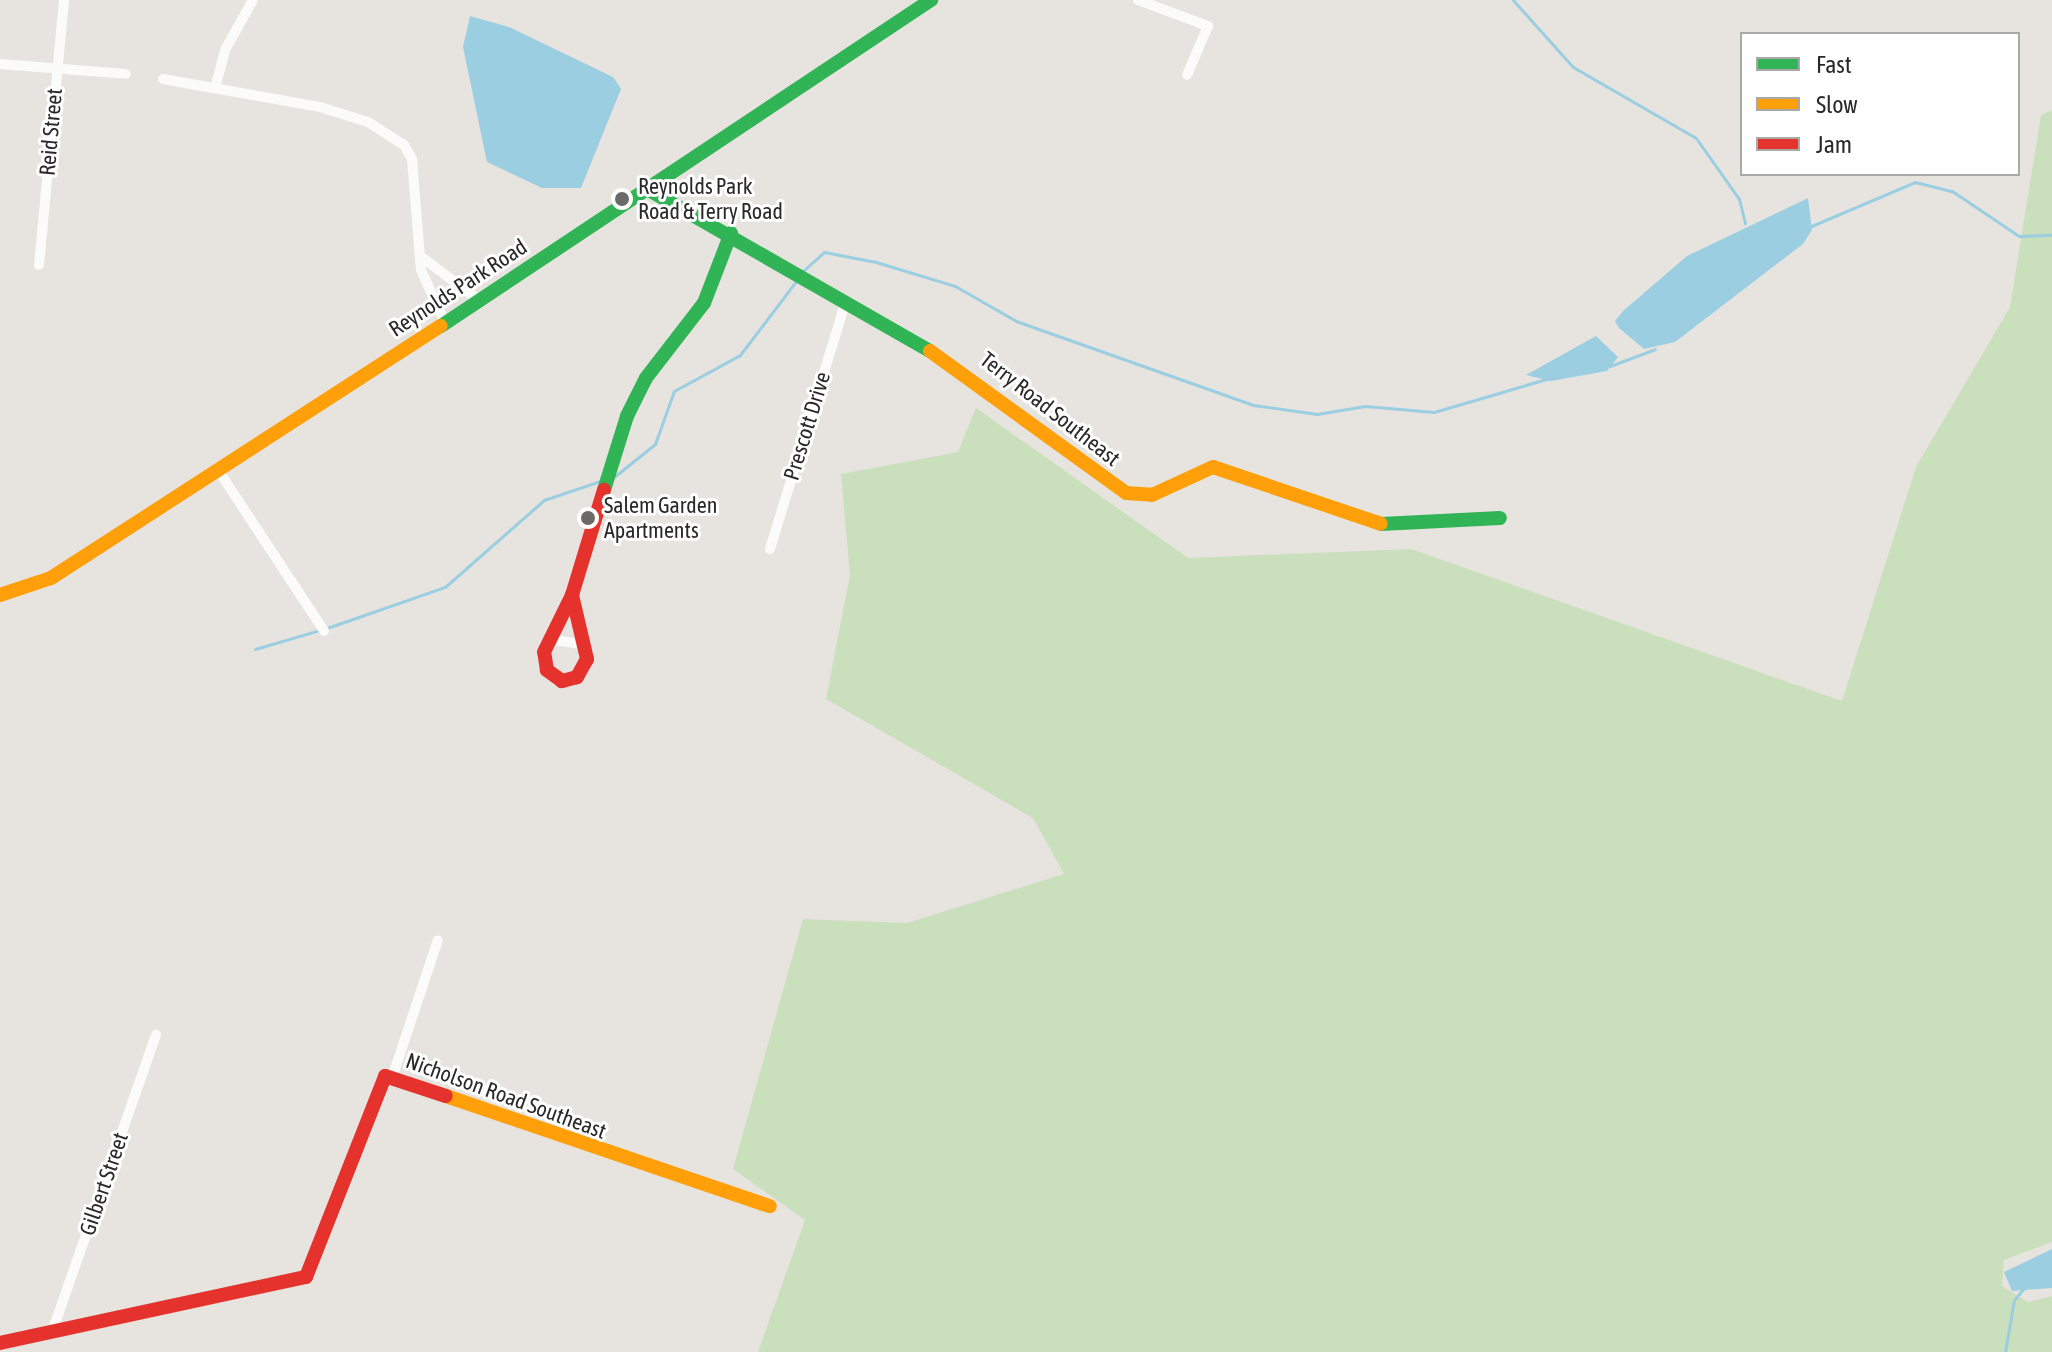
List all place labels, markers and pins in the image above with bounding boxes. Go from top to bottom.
place label: Reynolds Park Road & Terry Road [638,173,783,224]
marker: Reynolds Park Road & Terry Road [613,190,631,208]
place label: Salem Garden Apartments [604,492,717,544]
marker: Salem Garden Apartments [579,509,597,527]

